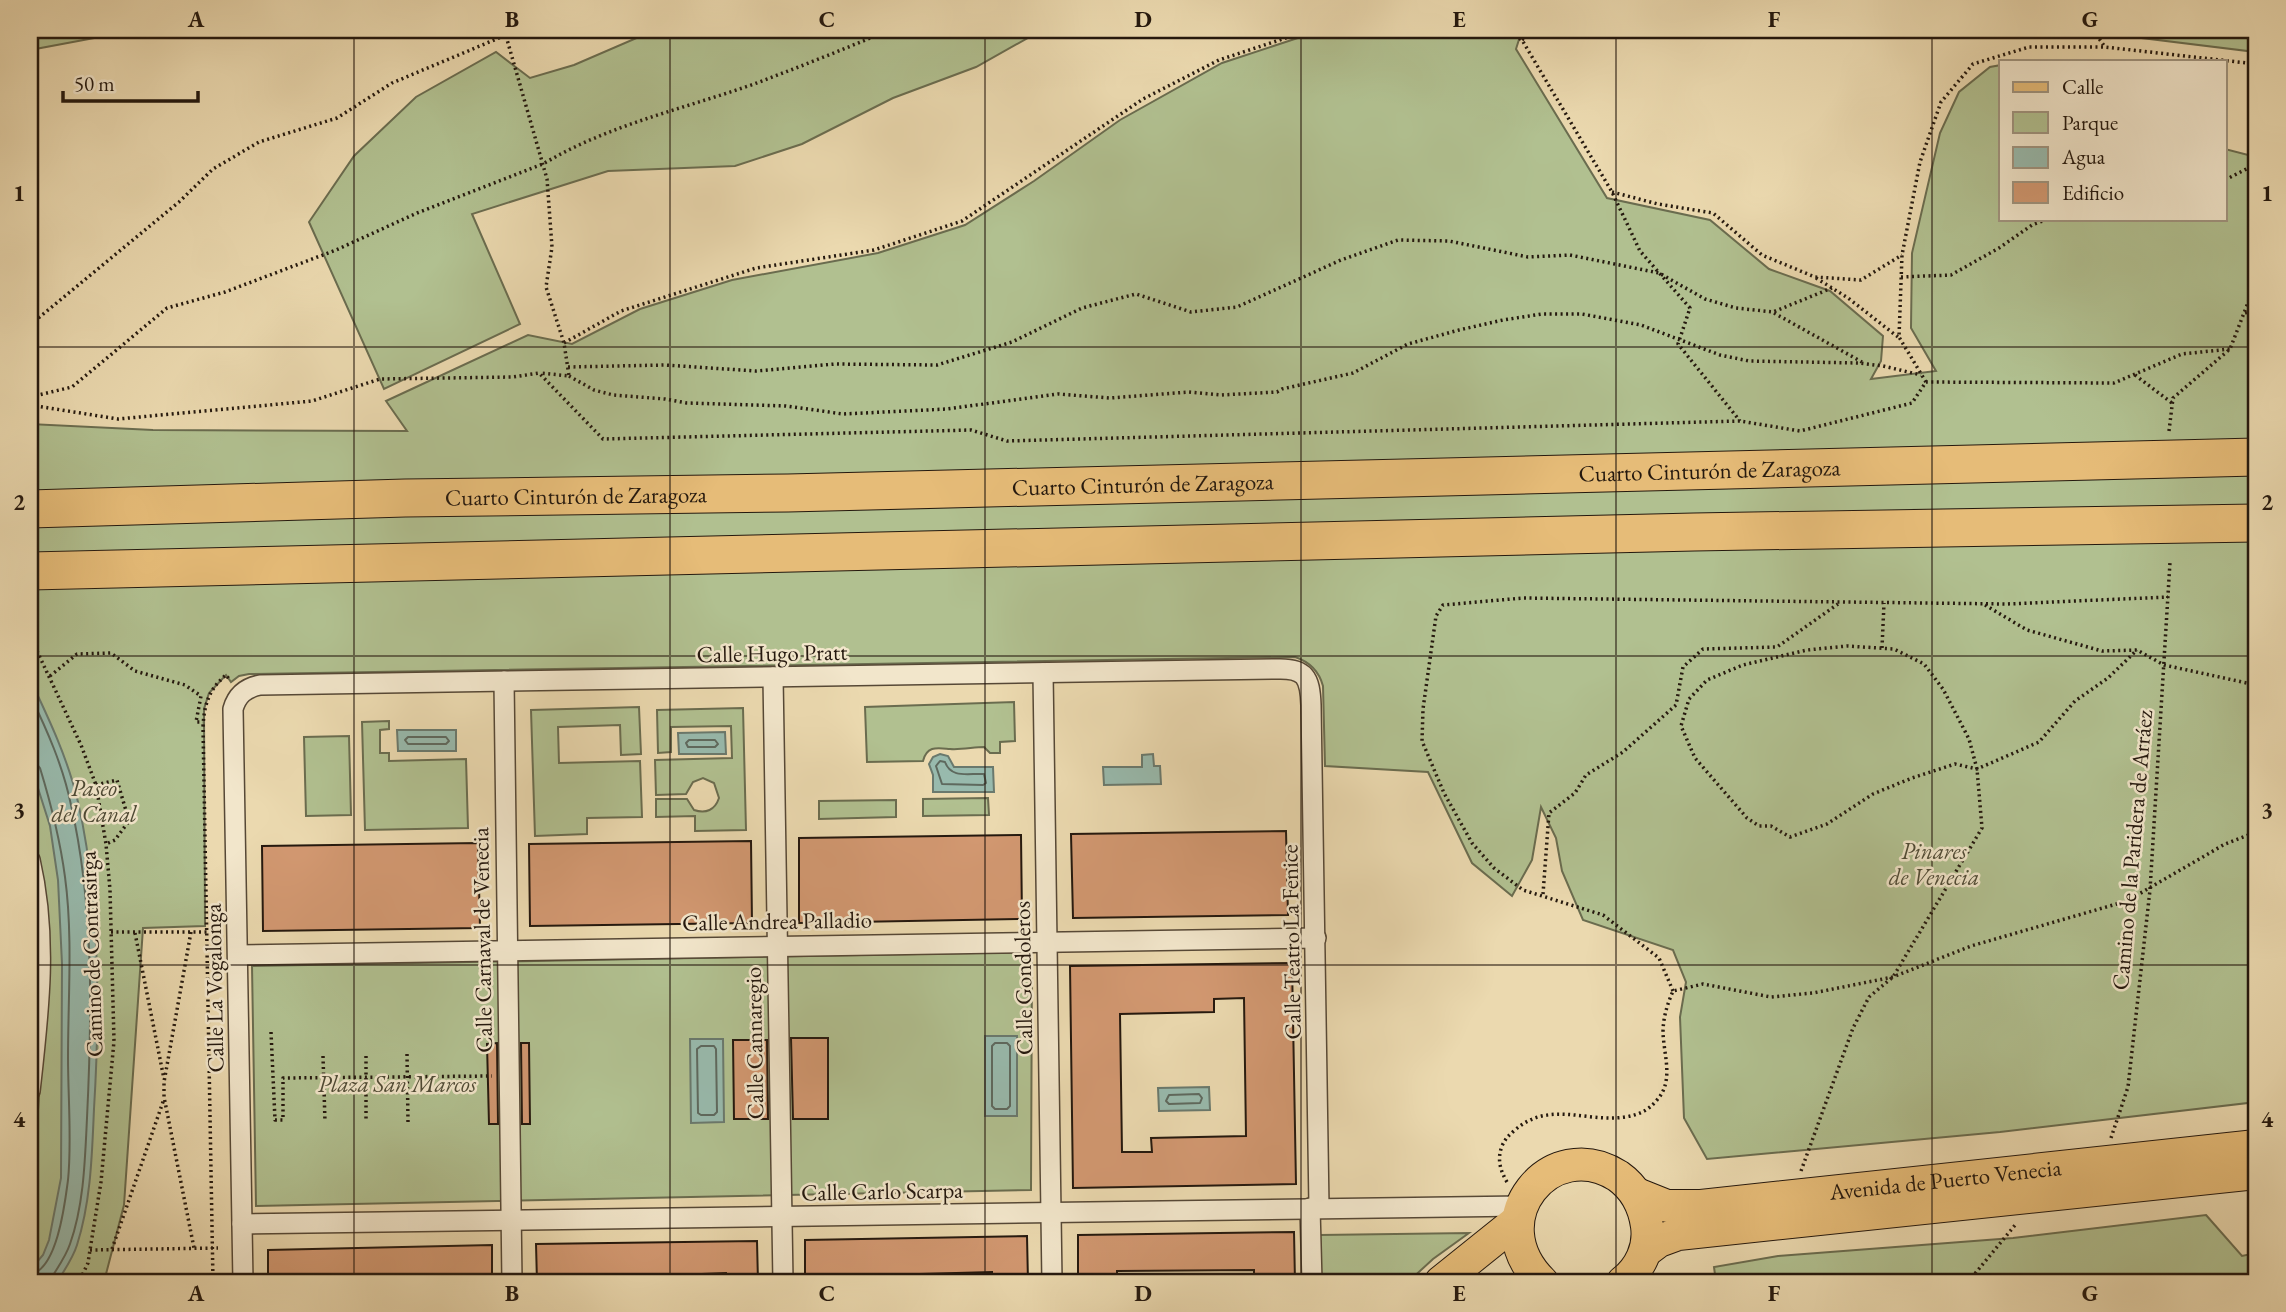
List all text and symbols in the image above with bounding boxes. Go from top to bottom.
text: A [187,4,205,34]
text: B [505,4,519,34]
text: C [819,4,835,34]
text: D [1134,4,1152,34]
text: E [1452,4,1466,34]
text: F [1768,4,1781,34]
text: G [2082,4,2098,34]
scale bar [63,60,198,104]
legend [1999,60,2226,220]
text: 50 m [74,70,115,97]
text: Calle [2062,73,2104,100]
text: Parque [2062,109,2118,136]
text: Agua [2061,143,2106,170]
text: 1 [13,178,25,208]
text: 1 [2261,178,2273,208]
text: Edificio [2062,179,2124,206]
street label: Cuarto Cinturón de Zaragoza [1578,452,1842,489]
street label: Cuarto Cinturón de Zaragoza [1011,466,1275,503]
street label: Cuarto Cinturón de Zaragoza [445,479,708,512]
text: 2 [13,487,25,517]
text: 2 [2261,487,2273,517]
street label: Calle Hugo Pratt [696,637,848,669]
street label: Camino de la Paridera de Arráez [2105,708,2159,991]
park label: Paseo del Canal [51,773,137,829]
text: 3 [13,795,25,825]
text: 3 [2261,795,2273,825]
street label: Calle Carnaval de Venecia [465,826,499,1053]
park label: Pinares de Venecia [1889,836,1979,892]
street label: Calle Teatro La Fenice [1274,844,1308,1040]
street label: Camino de Contrasirga [72,850,110,1058]
street label: Calle Gondoleros [1007,901,1039,1055]
street label: Calle La Vogalonga [198,902,230,1073]
street label: Calle Andrea Palladio [682,904,872,938]
street label: Calle Cannaregio [738,966,770,1120]
park label: Plaza San Marcos [318,1069,477,1099]
text: 4 [13,1104,26,1134]
text: 4 [2261,1104,2274,1134]
street label: Avenida de Puerto Venecia [1827,1152,2064,1207]
street label: Calle Carlo Scarpa [801,1175,964,1207]
text: A [187,1278,205,1308]
text: B [505,1278,519,1308]
text: C [819,1278,835,1308]
text: D [1134,1278,1152,1308]
text: E [1452,1278,1466,1308]
text: F [1768,1278,1781,1308]
text: G [2082,1278,2098,1308]

